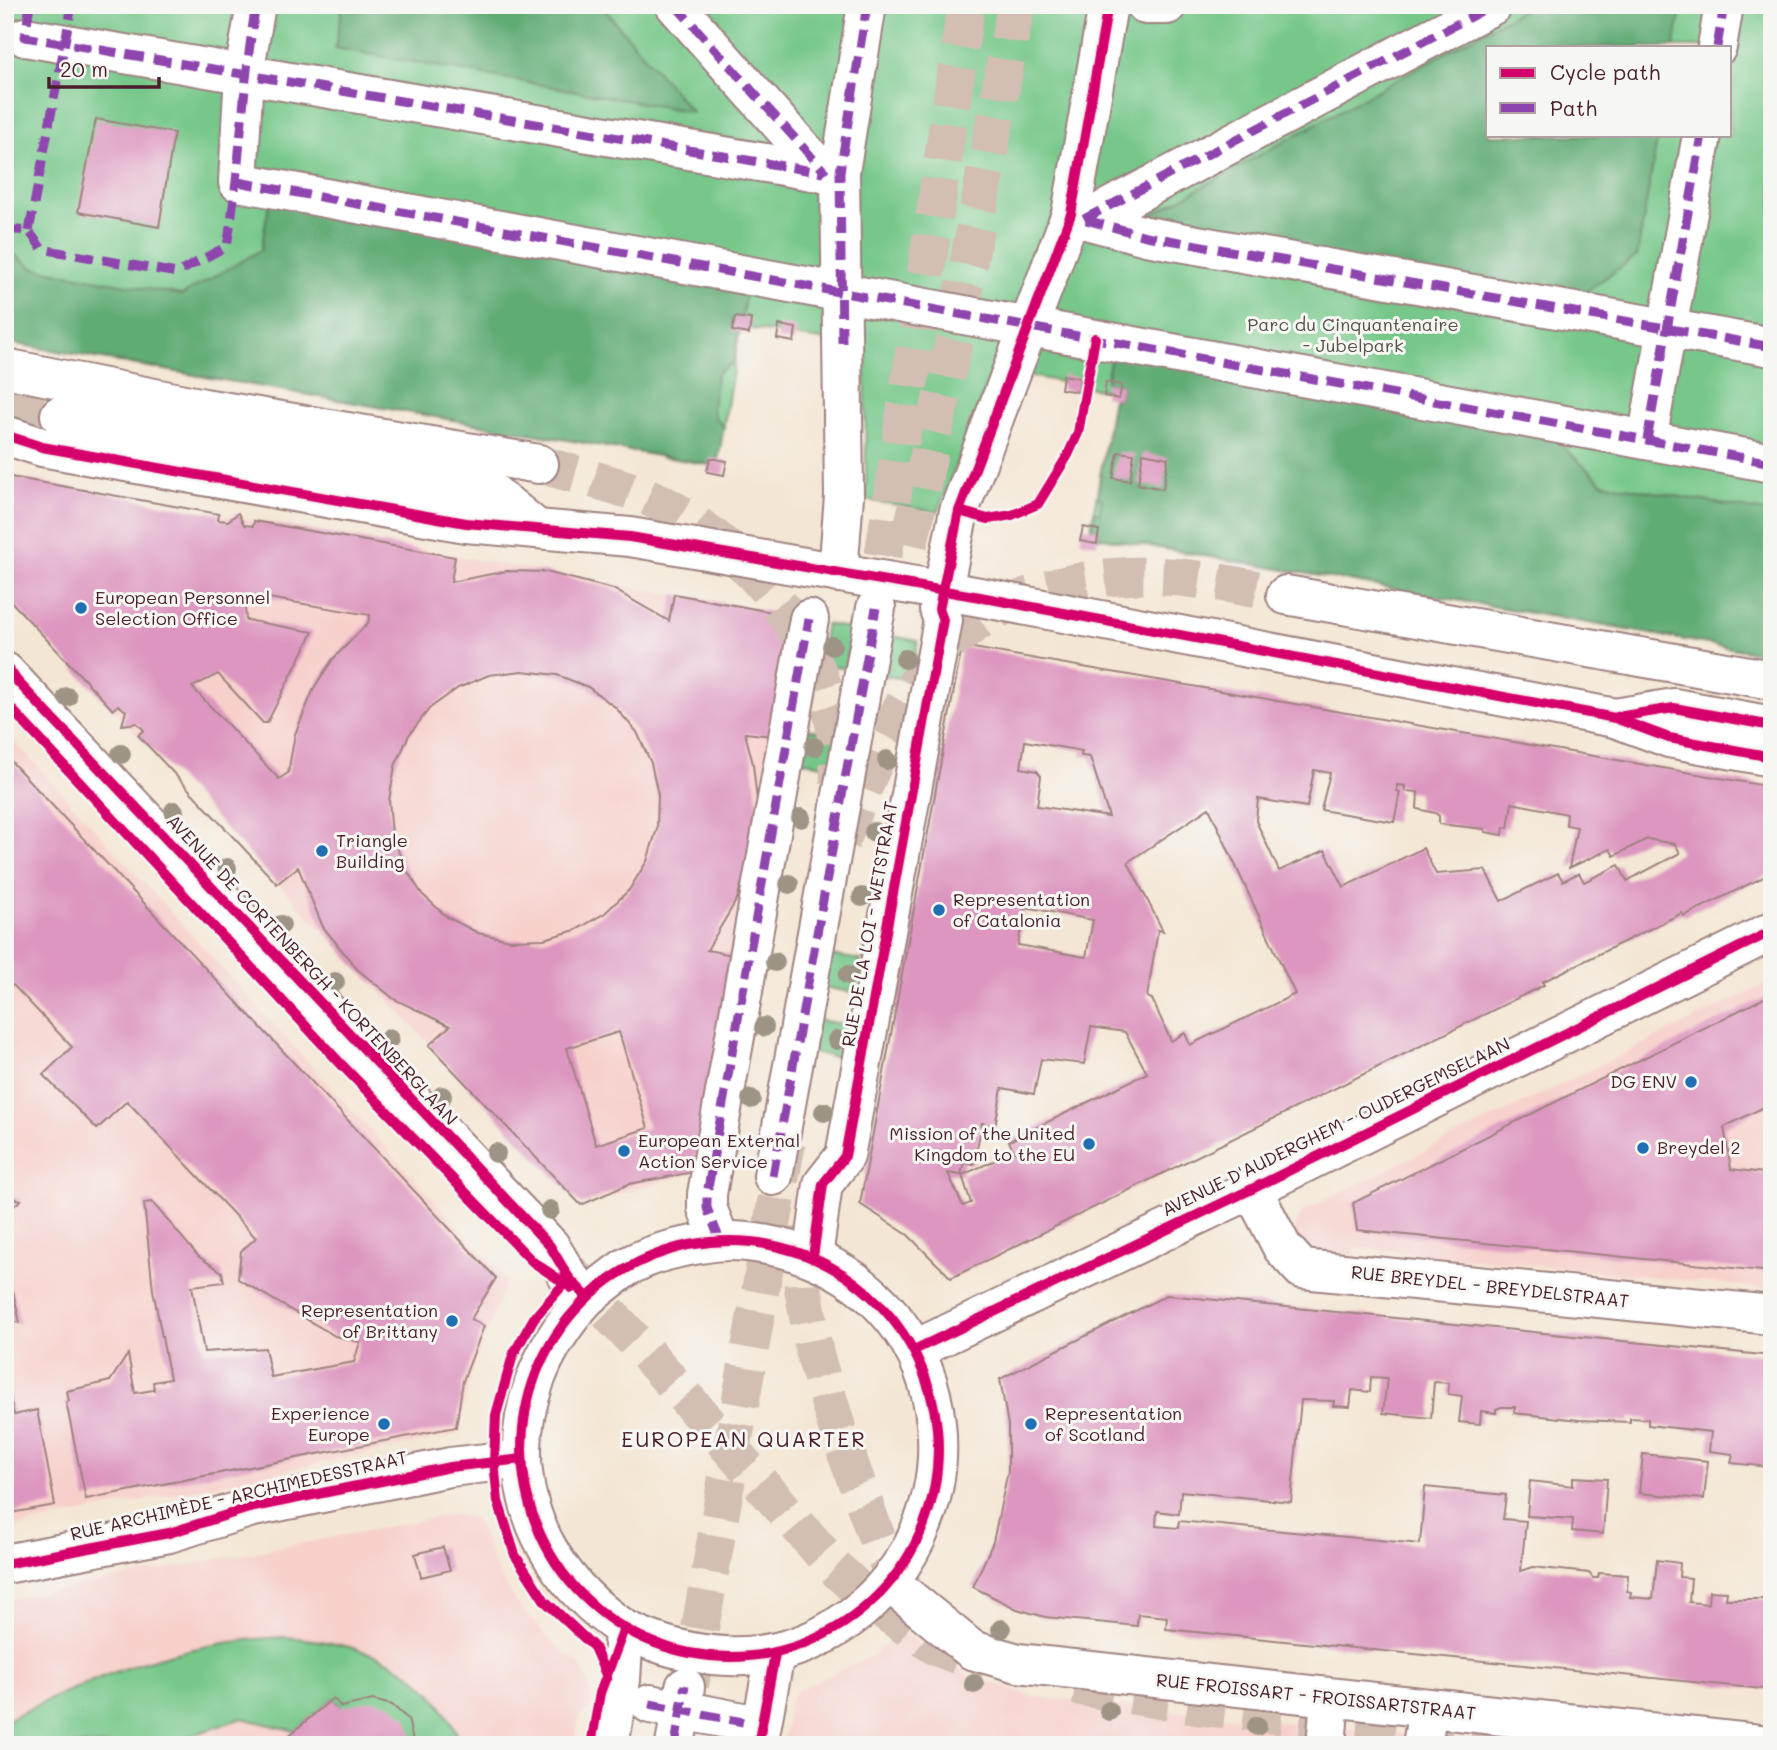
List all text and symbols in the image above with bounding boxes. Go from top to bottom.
scale bar [49,46,159,90]
legend [1486,46,1732,136]
text: 20 m [60,55,108,82]
text: Cycle path [1550,58,1660,85]
text: Path [1550,94,1597,121]
park label: Parc du Cinquantenaire - Jubelpark [1247,312,1459,357]
place label: European Personnel Selection Office [95,585,270,630]
marker: European Personnel Selection Office [73,600,89,616]
street label: RUE DE LA LOI - WETSTRAAT [836,799,902,1049]
street label: AVENUE DE CORTENBERGH - KORTENBERGLAAN [162,809,464,1130]
place label: Triangle Building [336,828,408,873]
marker: Triangle Building [314,843,330,859]
place label: Representation of Catalonia [953,887,1090,932]
marker: Representation of Catalonia [931,902,947,918]
street label: AVENUE D'AUDERGHEM - OUDERGEMSELAAN [1157,1031,1514,1221]
place label: DG ENV [1610,1069,1677,1093]
marker: DG ENV [1683,1074,1699,1090]
place label: Mission of the United Kingdom to the EU [889,1121,1075,1166]
place label: European External Action Service [638,1128,800,1173]
place label: Breydel 2 [1657,1135,1741,1159]
marker: Mission of the United Kingdom to the EU [1081,1136,1097,1152]
marker: Breydel 2 [1635,1140,1651,1156]
marker: European External Action Service [616,1143,632,1159]
street label: RUE BREYDEL - BREYDELSTRAAT [1350,1259,1630,1313]
place label: Representation of Brittany [301,1298,438,1343]
marker: Representation of Brittany [444,1313,460,1329]
place label: Experience Europe [271,1401,370,1446]
place label: Representation of Scotland [1045,1401,1182,1446]
marker: Experience Europe [376,1416,392,1432]
marker: Representation of Scotland [1023,1416,1039,1432]
district label: EUROPEAN QUARTER [621,1425,867,1452]
street label: RUE ARCHIMÈDE - ARCHIMEDESSTRAAT [68,1444,410,1546]
street label: RUE FROISSART - FROISSARTSTRAAT [1155,1667,1477,1725]

